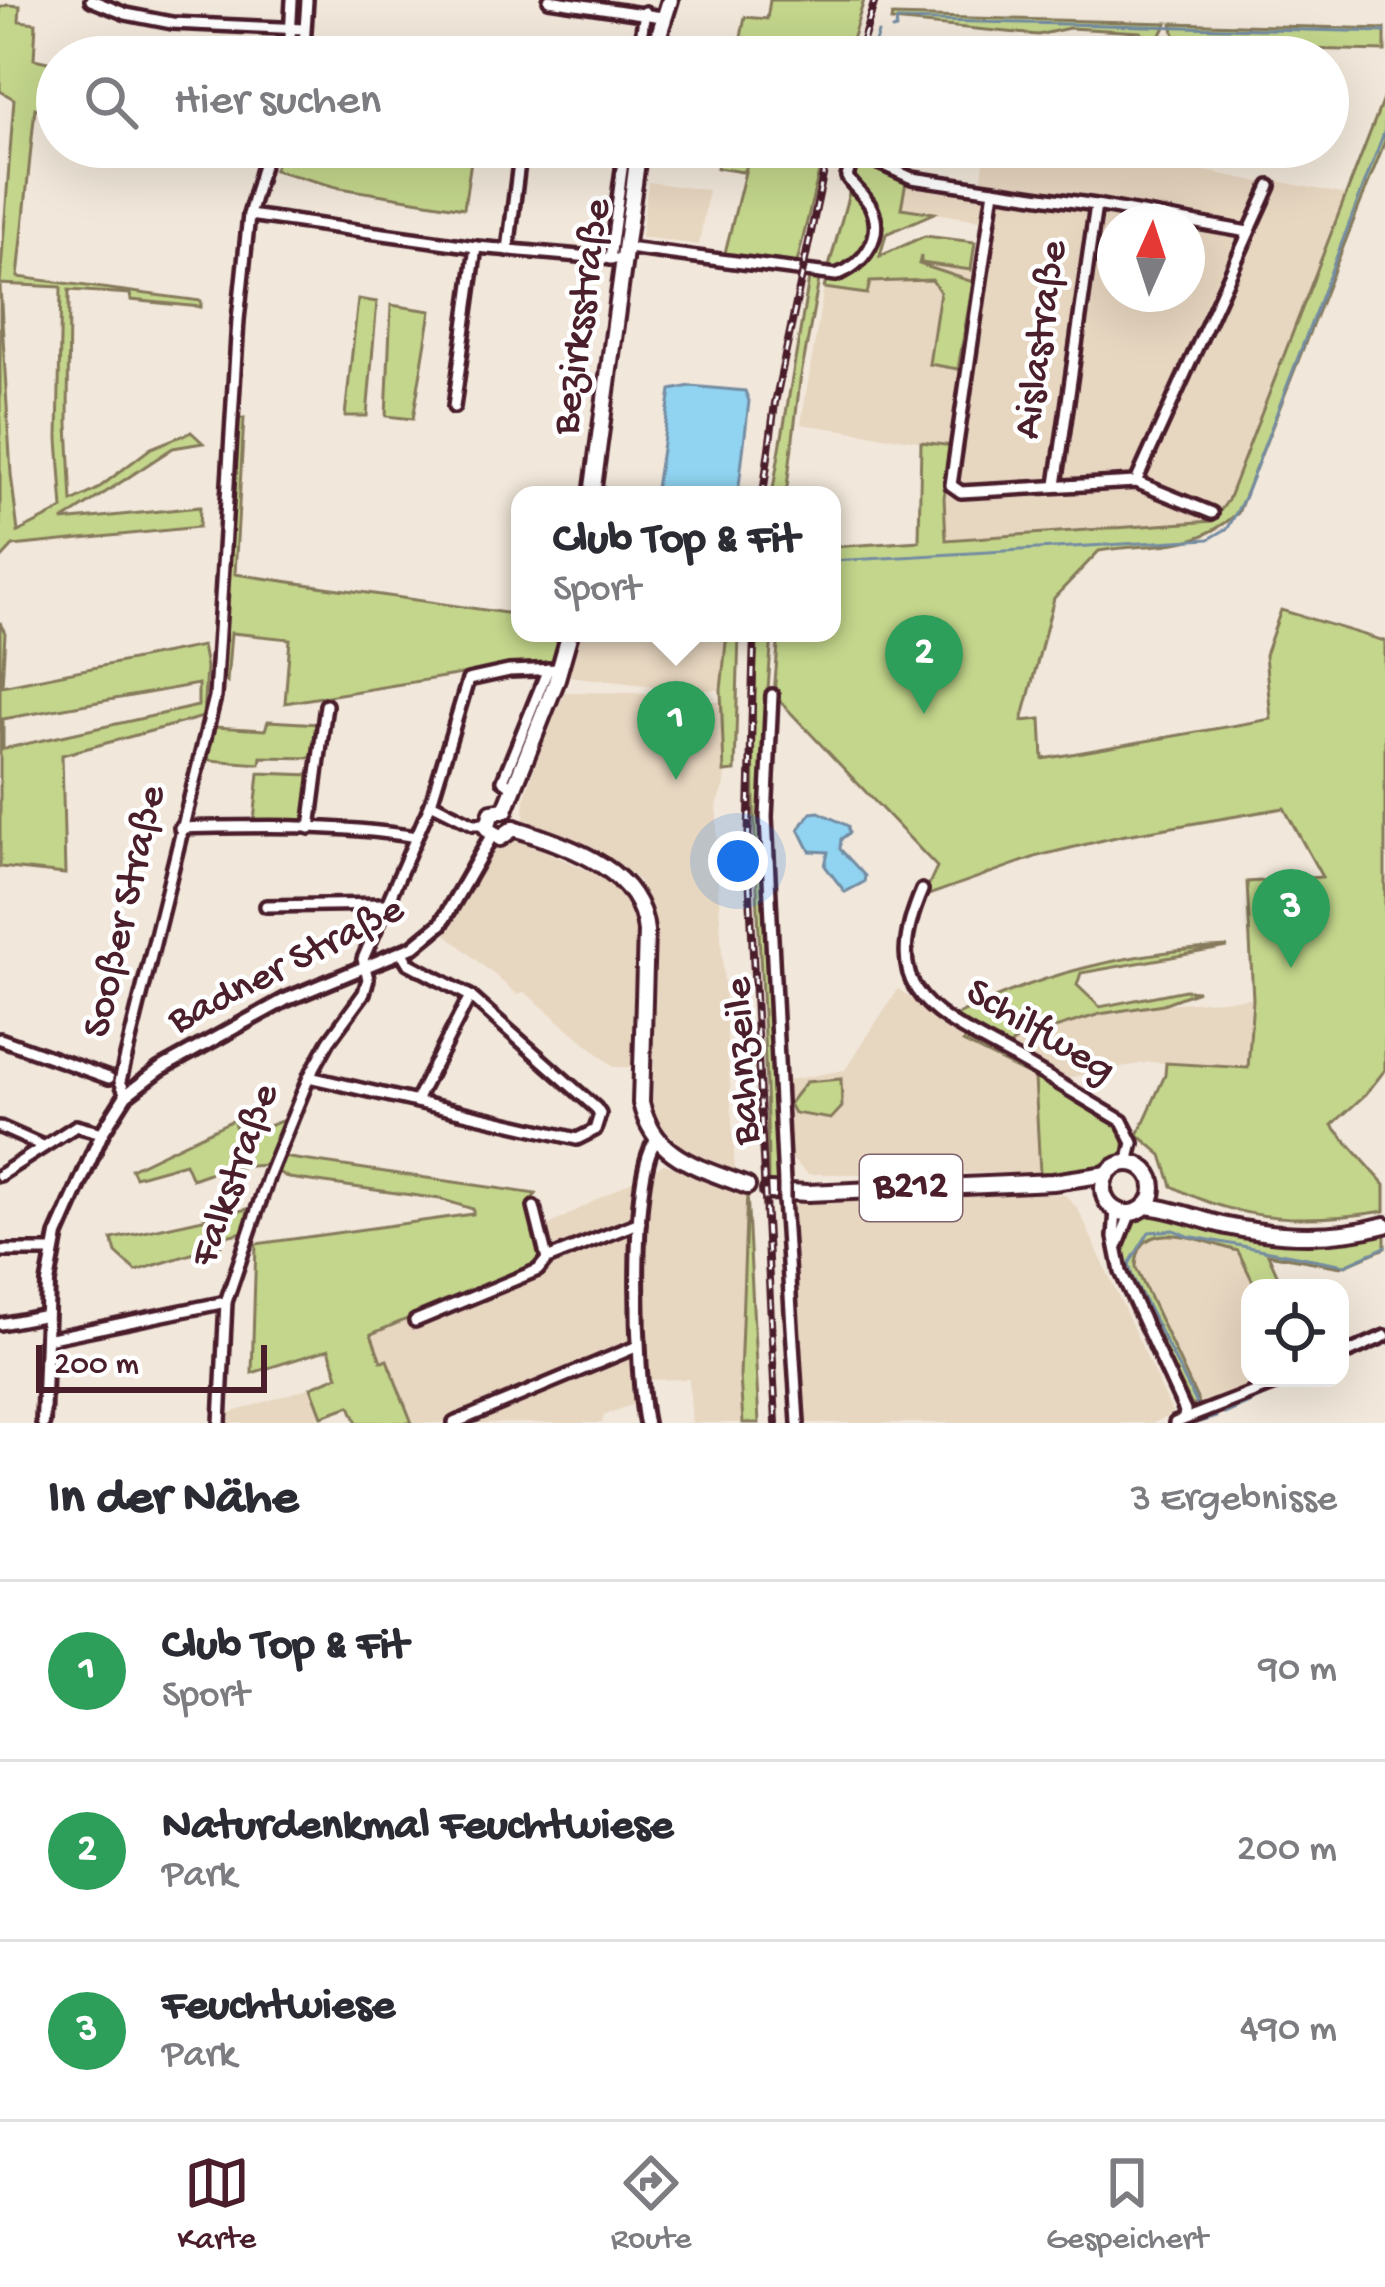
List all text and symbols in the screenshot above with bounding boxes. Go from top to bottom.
search box [36,36,1349,168]
icon: search [78,69,144,135]
text: Hier suchen [174,76,381,129]
street label: Bezirksstraße [543,195,625,439]
north arrow [1097,204,1205,312]
street label: Aislastraße [1005,236,1081,442]
popup [511,486,841,642]
text: Club Top & Fit [553,515,799,568]
text: Sport [553,568,640,614]
pin: 2 [885,615,963,714]
pin: 1 [637,681,715,780]
street label: Sooßer Straße [74,780,180,1043]
your location [708,831,768,891]
pin: 3 [1252,869,1330,968]
street label: Badner Straße [160,886,414,1048]
street label: Schilfweg [955,969,1123,1097]
street label: Bahnzeile [716,975,774,1147]
street label: Falkstraße [181,1077,293,1275]
road number: B212 [860,1155,962,1221]
map controls [1241,1279,1349,1387]
button: locate [1241,1279,1349,1387]
scale bar [36,1339,267,1392]
text: 200 m [54,1347,139,1385]
text: In der Nähe [48,1471,298,1531]
text: 3 Ergebnisse [1131,1478,1337,1524]
text: Club Top & Fit [162,1621,408,1674]
text: 1 [79,1648,95,1694]
text: 90 m [1258,1648,1337,1694]
text: Sport [162,1674,249,1720]
text: Naturdenkmal Feuchtwiese [162,1801,673,1854]
text: 2 [77,1828,97,1874]
text: 200 m [1237,1828,1337,1874]
text: Park [162,1854,236,1900]
text: Feuchtwiese [162,1981,395,2034]
text: 3 [77,2008,97,2054]
text: 490 m [1240,2008,1337,2054]
text: Park [162,2034,236,2080]
tab: Karte [177,2150,256,2260]
tab: Route [611,2150,691,2260]
tab: Gespeichert [1046,2150,1208,2260]

